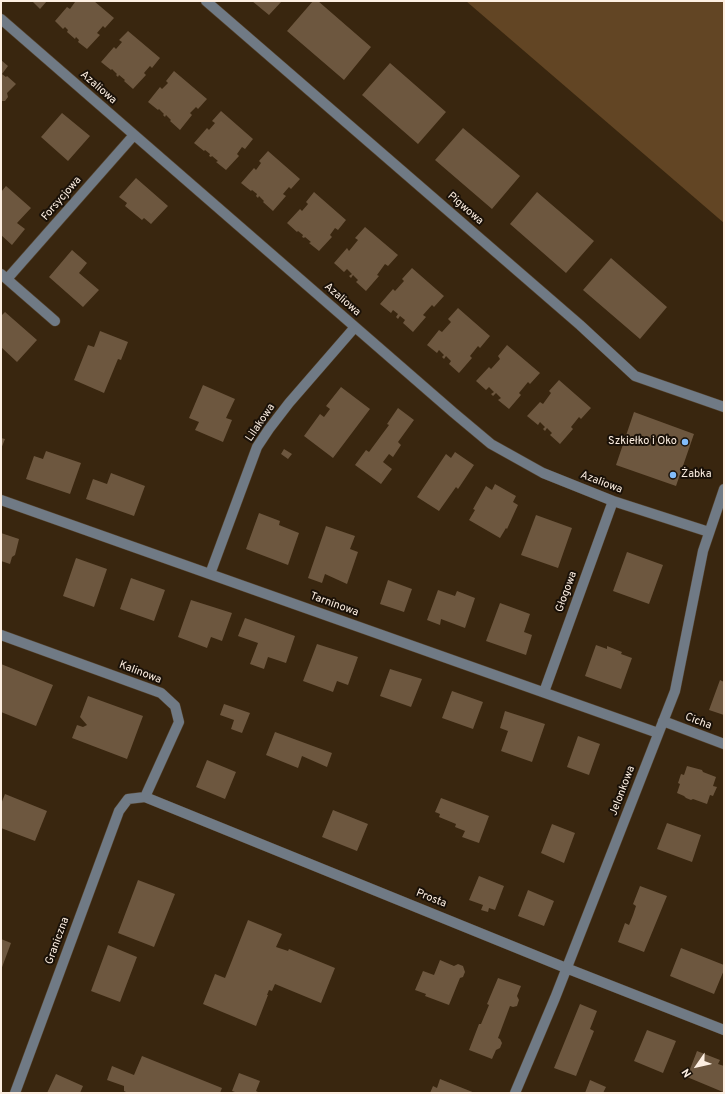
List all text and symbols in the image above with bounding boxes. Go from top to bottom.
street label: Azaliowa [77,69,119,107]
street label: Forsycjowa [39,174,85,224]
street label: Pigwowa [444,190,486,228]
street label: Azaliowa [321,281,363,319]
street label: Lilakowa [244,402,278,444]
place label: Szkiełko i Oko [608,435,677,449]
marker: Szkiełko i Oko [680,437,690,447]
place label: Żabka [681,468,711,482]
street label: Azaliowa [578,469,624,497]
marker: Żabka [668,470,678,480]
street label: Głogowa [554,570,580,614]
street label: Tarninowa [308,590,360,620]
street label: Kalinowa [117,659,163,687]
street label: Cicha [683,711,713,733]
street label: Jelonkowa [607,764,639,818]
street label: Prosta [414,887,448,911]
street label: Graniczna [43,915,73,967]
north arrow [677,1046,717,1086]
text: N [679,1066,695,1080]

